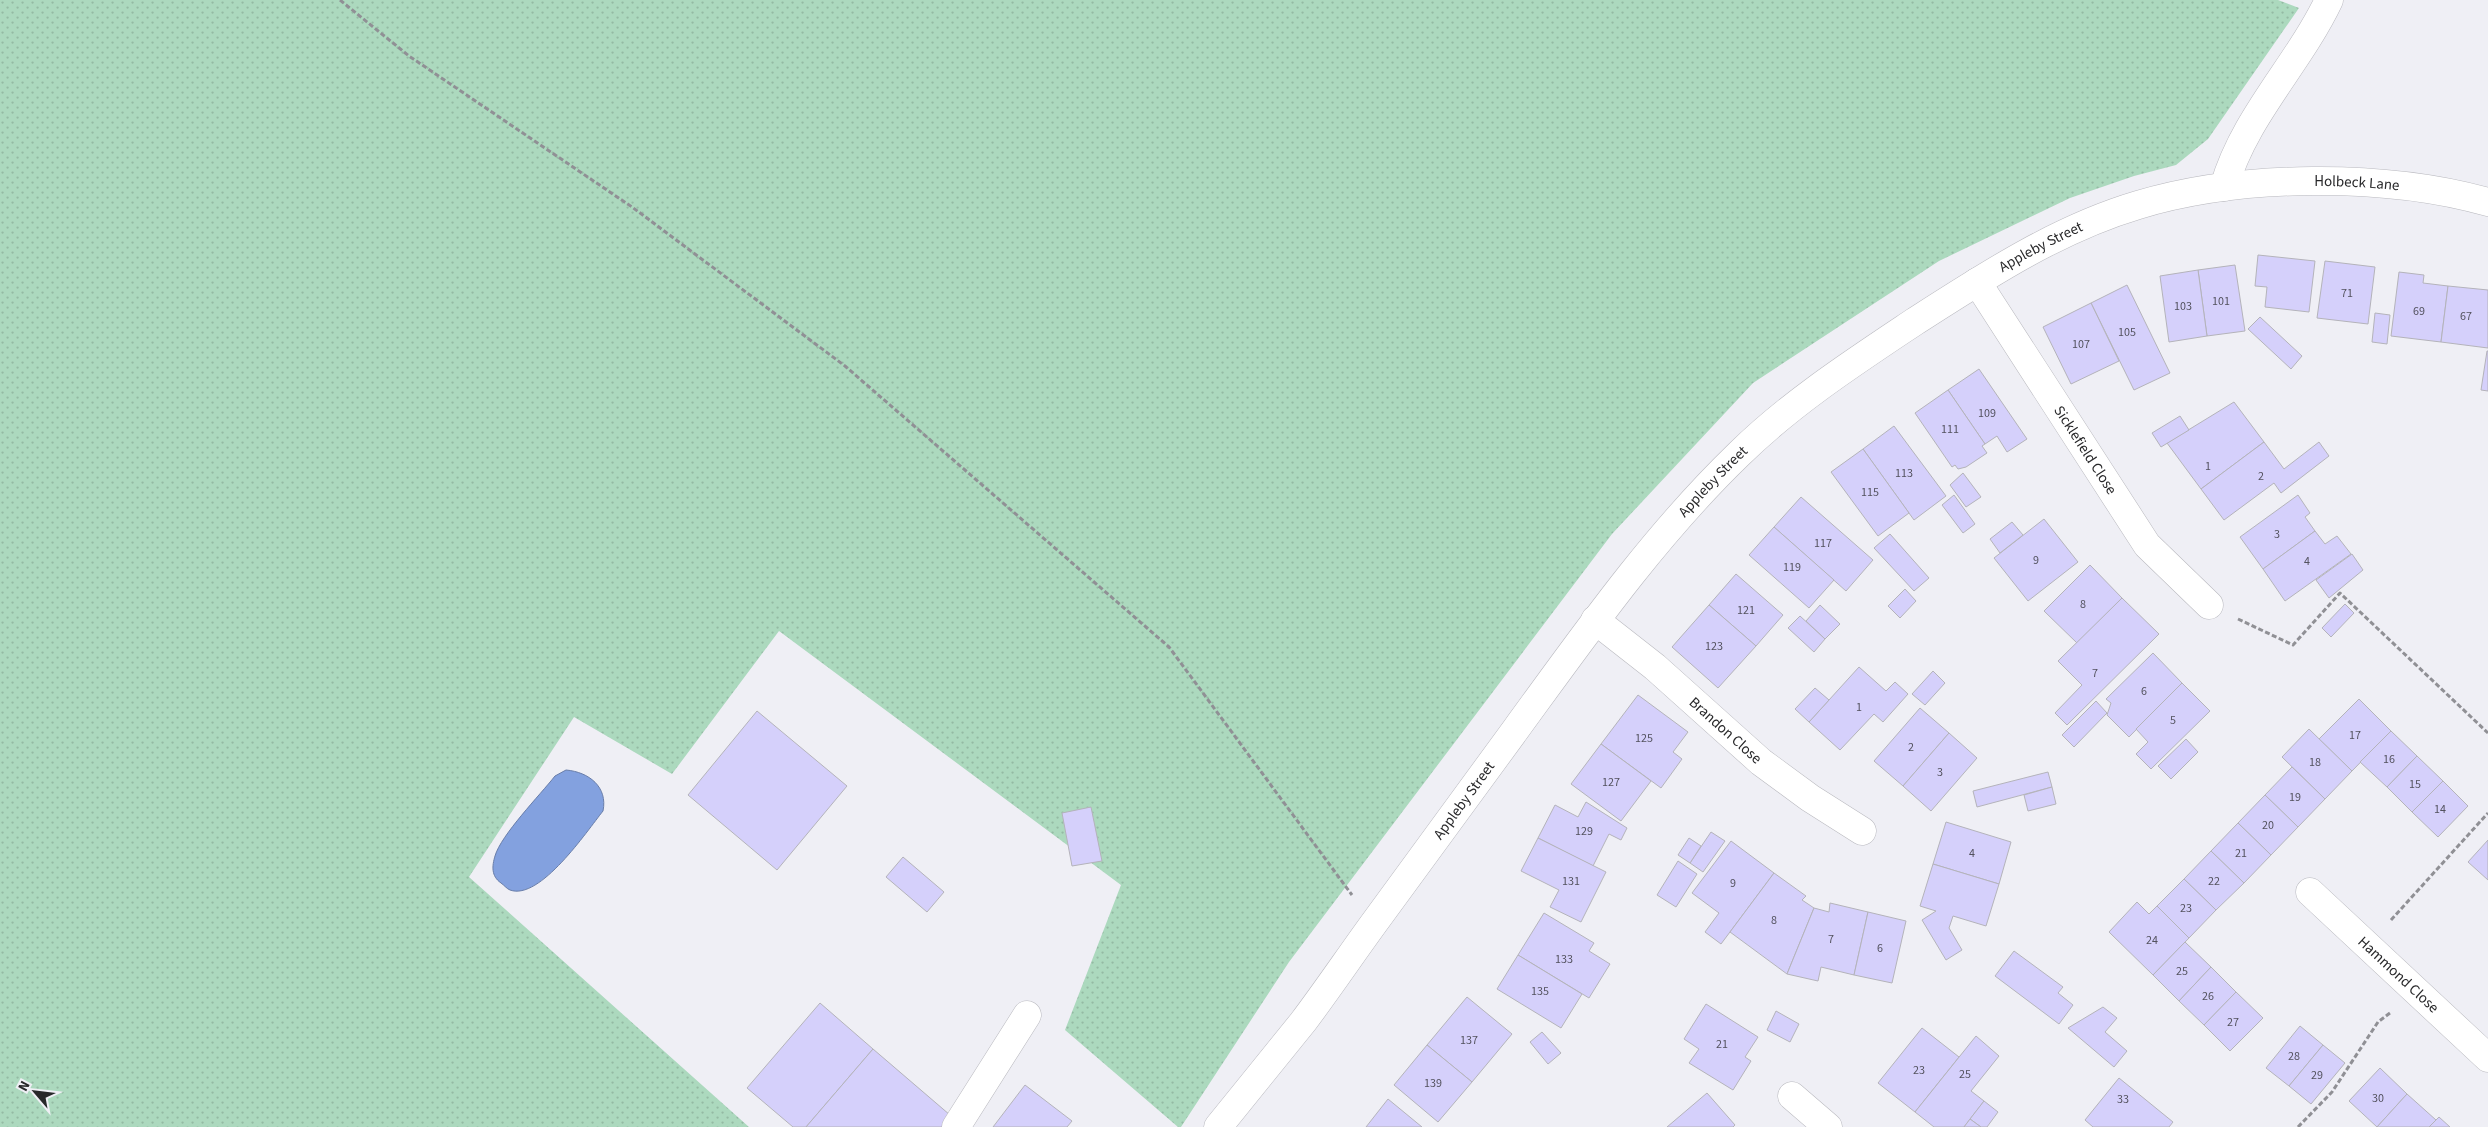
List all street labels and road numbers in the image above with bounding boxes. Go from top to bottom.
street label: Holbeck Lane [2314,171,2400,196]
street label: Appleby Street [1995,217,2086,278]
street label: Sicklefield Close [2049,402,2122,499]
street label: Appleby Street [1674,441,1752,522]
street label: Brandon Close [1684,692,1766,769]
street label: Appleby Street [1429,757,1500,844]
street label: Hammond Close [2353,932,2443,1018]

